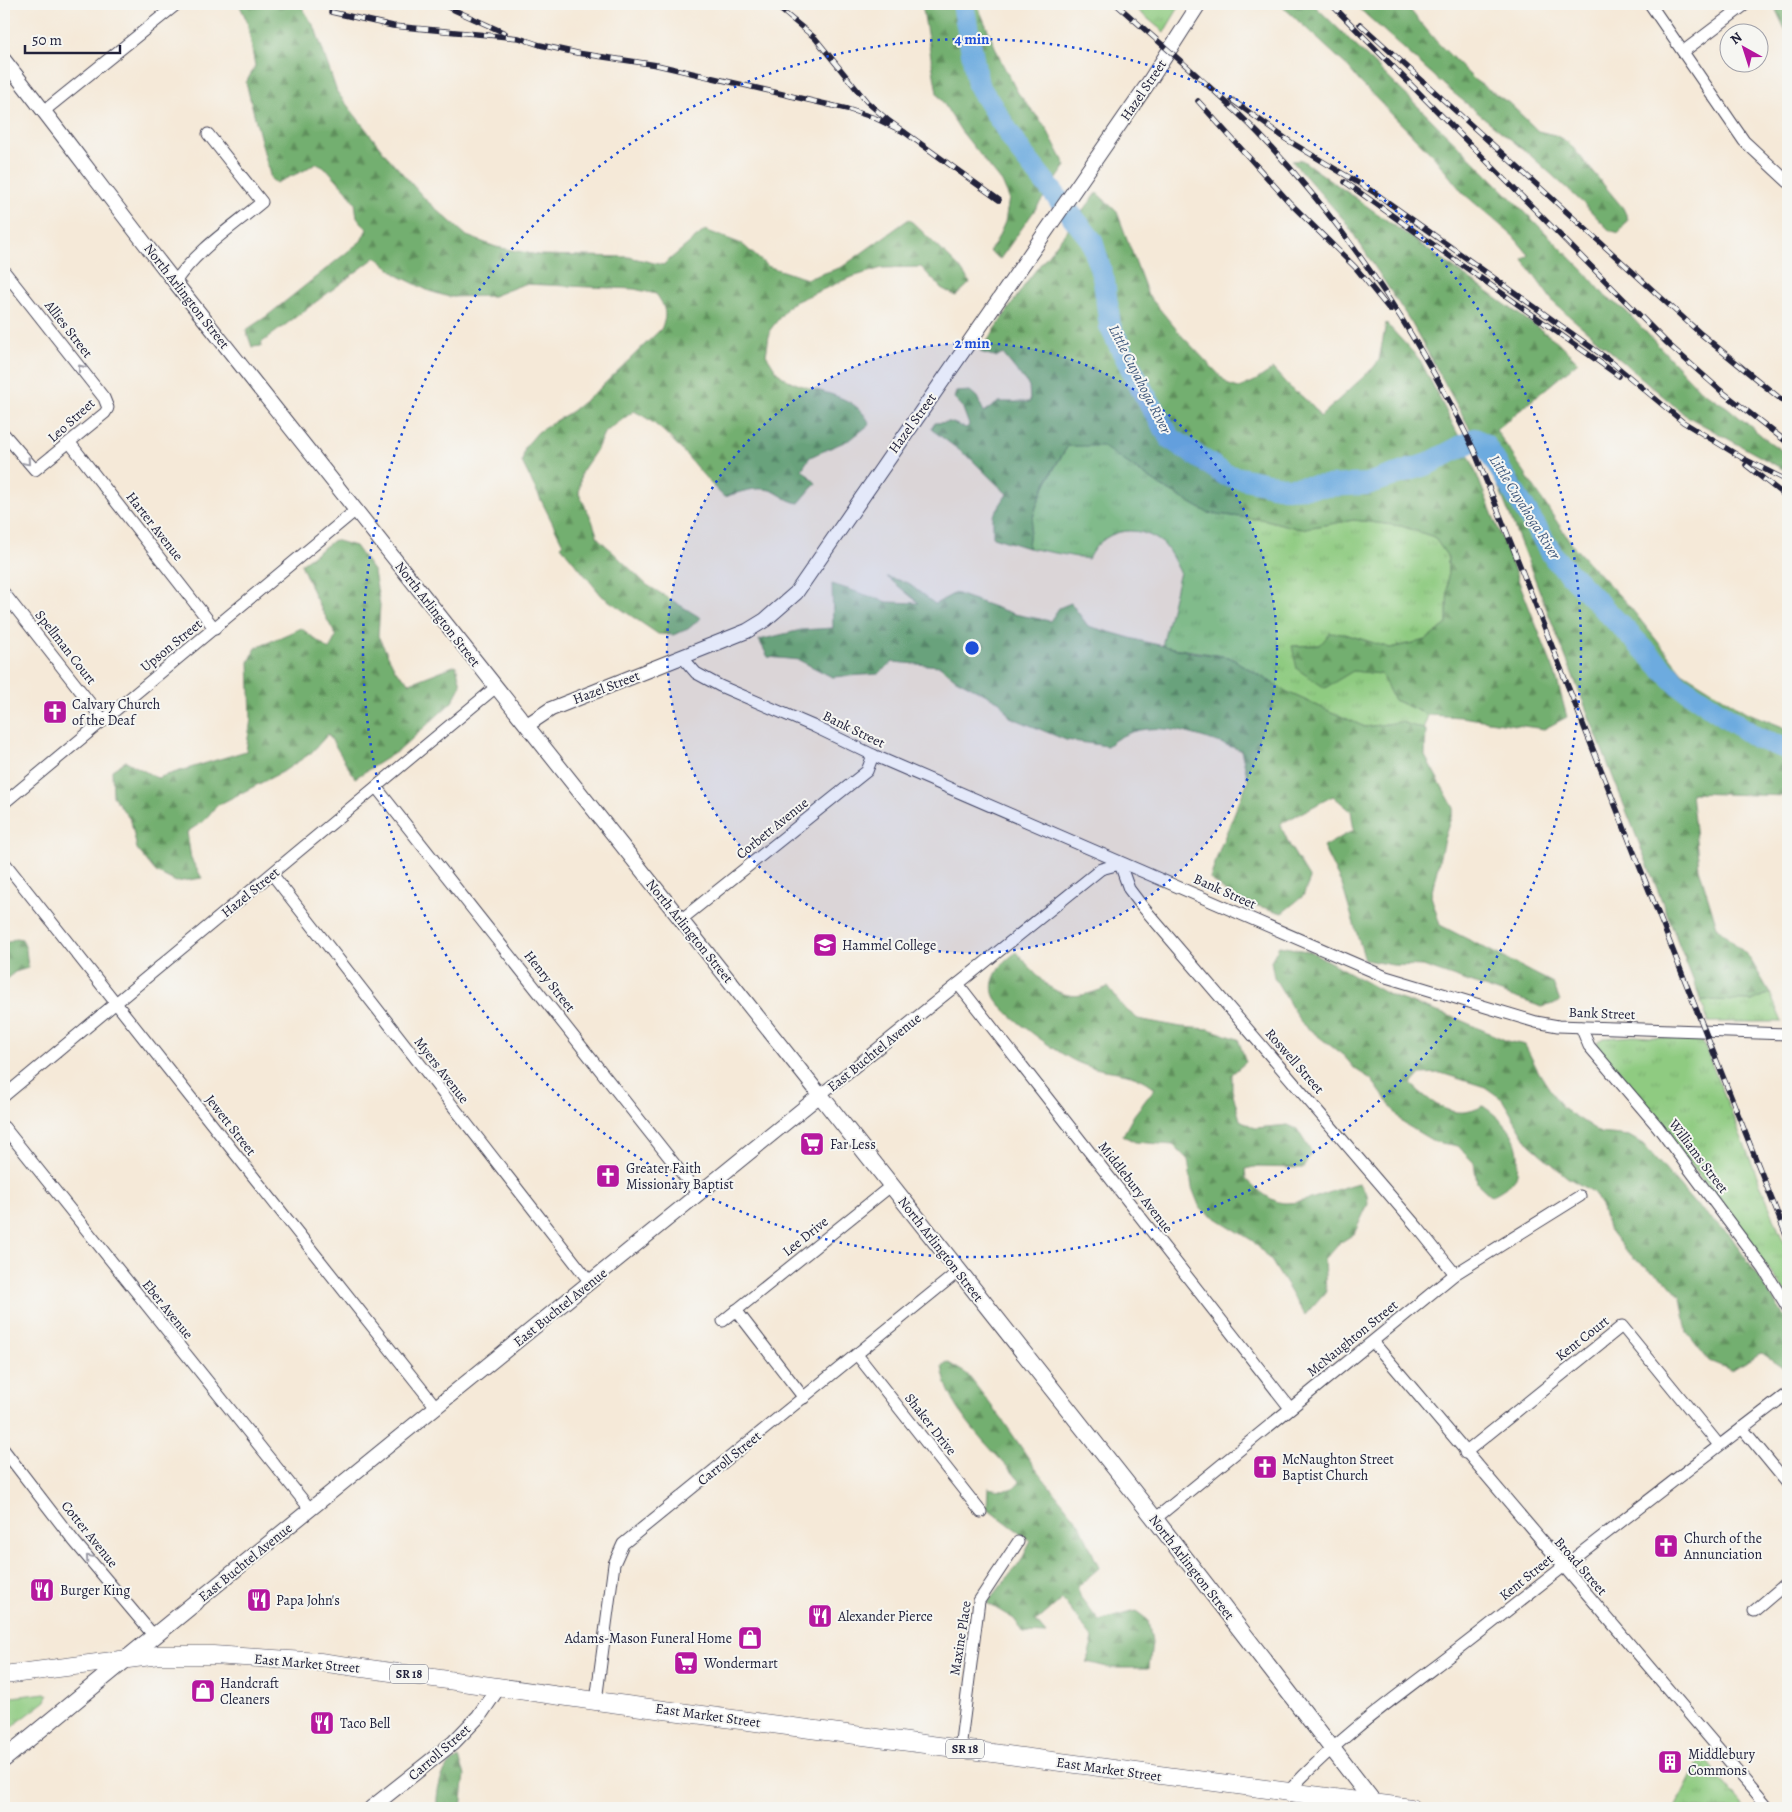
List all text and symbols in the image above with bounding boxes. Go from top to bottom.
scale bar [25,22,120,54]
north arrow [1720,22,1770,72]
text: N [1726,28,1746,49]
text: 4 min [954,29,990,49]
text: 50 m [32,30,62,50]
street label: Hazel Street [1116,56,1171,125]
street label: North Arlington Street [139,240,234,353]
street label: Allies Street [40,296,97,362]
water label: Little Cuyahoga River [1104,321,1176,438]
text: 2 min [954,333,990,353]
one-way arrow [78,365,86,374]
street label: Hazel Street [884,389,941,457]
street label: Leo Street [44,394,99,447]
water label: Little Cuyahoga River [1485,451,1566,564]
one-way arrow [21,457,30,466]
street label: Harter Avenue [122,488,188,565]
street label: North Arlington Street [390,558,485,671]
street label: Spellman Court [31,606,101,689]
street label: Upson Street [137,614,206,676]
centre of rings [963,639,981,657]
street label: Hazel Street [570,666,643,709]
place label: Calvary Church of the Deaf [72,695,161,730]
church icon: Calvary Church of the Deaf [42,699,68,725]
street label: Bank Street [820,706,888,753]
street label: Corbett Avenue [732,793,812,863]
street label: Hazel Street [217,863,284,922]
street label: Bank Street [1190,869,1259,914]
street label: North Arlington Street [642,875,738,988]
school or university icon: Hammel College [812,932,838,958]
place label: Hammel College [842,936,936,955]
street label: Henry Street [520,947,580,1016]
street label: Bank Street [1568,1003,1636,1024]
street label: East Buchtel Avenue [823,1009,925,1096]
street label: Roswell Street [1261,1025,1329,1098]
street label: Myers Avenue [410,1033,474,1107]
street label: Jewett Street [201,1091,261,1160]
street label: Williams Street [1664,1115,1733,1198]
supermarket icon: Far Less [799,1131,825,1157]
place label: Far Less [830,1135,876,1154]
street label: Middlebury Avenue [1094,1138,1177,1237]
place label: Greater Faith Missionary Baptist [626,1159,734,1194]
church icon: Greater Faith Missionary Baptist [595,1163,621,1189]
street label: North Arlington Street [893,1193,988,1306]
street label: Lee Drive [778,1212,832,1261]
street label: East Buchtel Avenue [509,1264,611,1351]
street label: Eber Avenue [138,1276,197,1343]
street label: McNaughton Street [1303,1296,1402,1381]
street label: Kent Court [1552,1311,1613,1365]
street label: Shaker Drive [900,1389,961,1459]
street label: Carroll Street [693,1427,765,1490]
place label: McNaughton Street Baptist Church [1282,1450,1394,1485]
church icon: McNaughton Street Baptist Church [1252,1454,1278,1480]
street label: Cotter Avenue [57,1497,122,1572]
street label: North Arlington Street [1144,1511,1239,1624]
street label: East Buchtel Avenue [194,1519,296,1606]
place label: Church of the Annunciation [1683,1529,1762,1564]
street label: Broad Street [1550,1533,1612,1600]
church icon: Church of the Annunciation [1653,1533,1679,1559]
street label: Kent Street [1495,1550,1558,1605]
one-way arrow [86,1555,95,1564]
restaurant icon: Burger King [29,1577,55,1603]
place label: Burger King [60,1581,130,1600]
restaurant icon: Papa John's [246,1587,272,1613]
place label: Papa John's [276,1591,340,1610]
street label: Maxine Place [945,1599,976,1677]
restaurant icon: Alexander Pierce [807,1603,833,1629]
place label: Alexander Pierce [837,1607,933,1626]
shop icon: Adams-Mason Funeral Home [737,1625,763,1651]
place label: Adams-Mason Funeral Home [564,1629,732,1648]
street label: East Market Street [253,1649,361,1678]
supermarket icon: Wondermart [673,1650,699,1676]
place label: Wondermart [703,1654,778,1673]
road number: SR 18 [390,1665,428,1684]
place label: Handcraft Cleaners [220,1674,279,1709]
shop icon: Handcraft Cleaners [190,1678,216,1704]
street label: East Market Street [654,1699,762,1732]
restaurant icon: Taco Bell [309,1710,335,1736]
place label: Taco Bell [340,1714,391,1733]
street label: Carroll Street [404,1720,475,1785]
road number: SR 18 [946,1740,984,1758]
place label: Middlebury Commons [1688,1745,1756,1780]
building icon: Middlebury Commons [1657,1749,1683,1775]
street label: East Market Street [1055,1753,1163,1786]

